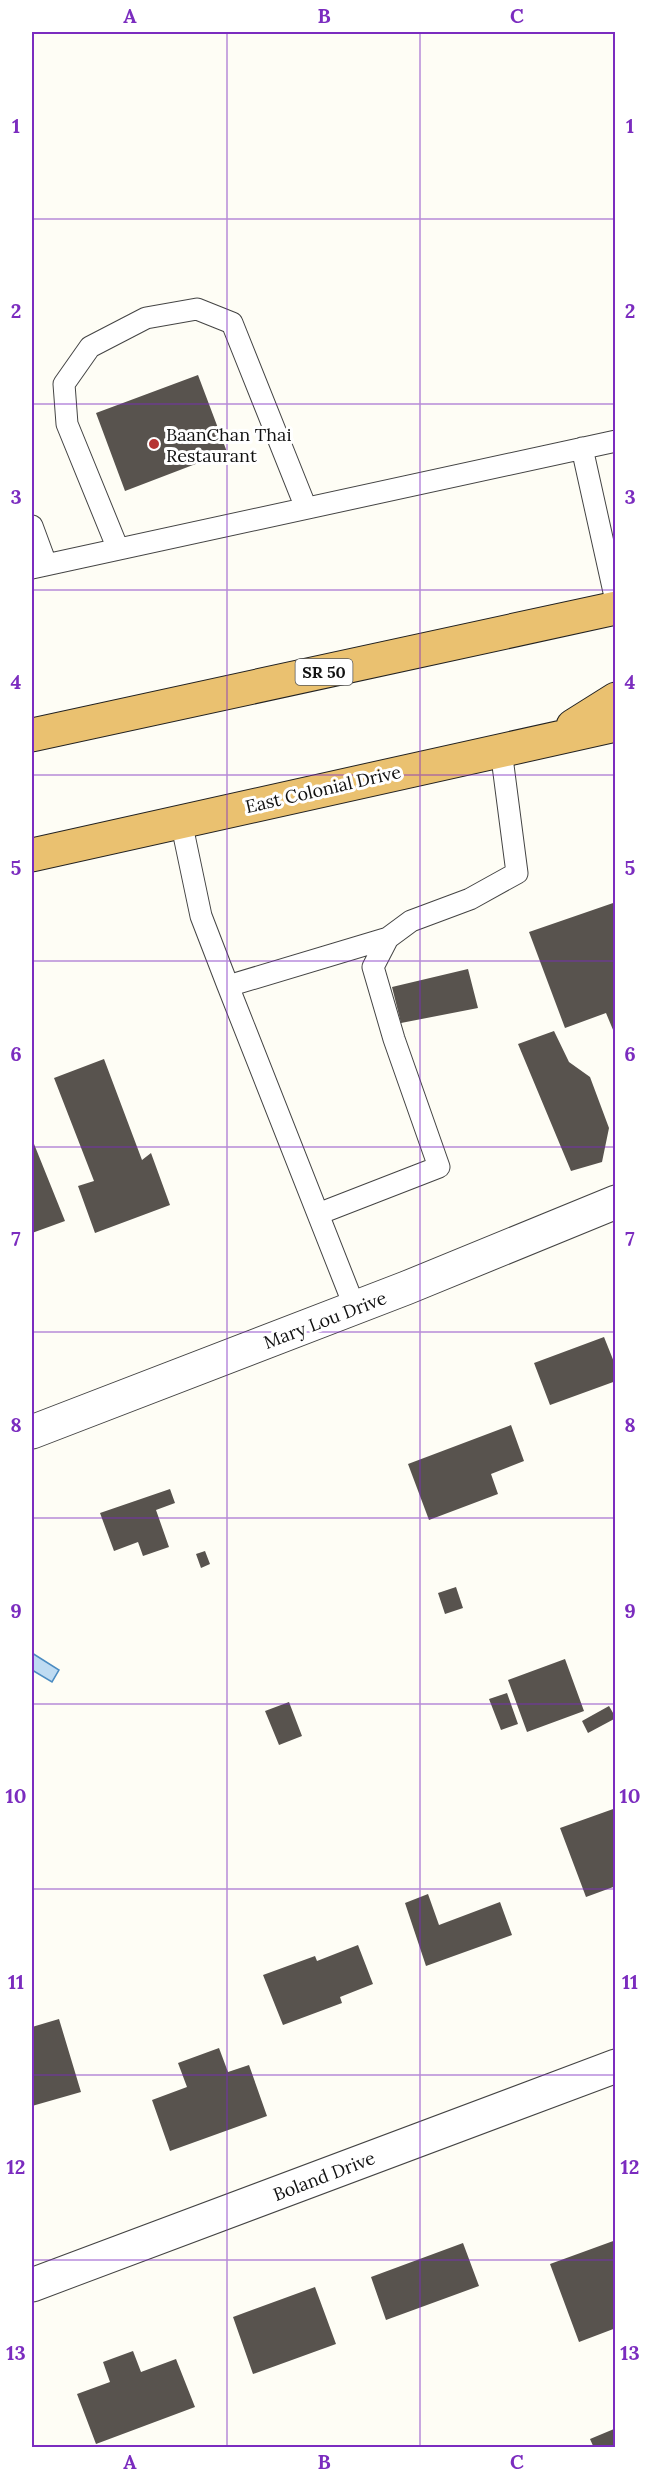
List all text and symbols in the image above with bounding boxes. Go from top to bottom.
text: A [123,3,137,28]
text: B [317,3,331,28]
text: C [510,3,524,28]
text: 1 [12,113,20,138]
text: 1 [626,113,634,138]
text: 2 [11,298,21,323]
text: 2 [625,298,635,323]
place label: BaanChan Thai Restaurant [166,423,291,467]
marker: BaanChan Thai Restaurant [147,437,161,451]
text: 3 [10,484,22,509]
text: 3 [624,484,636,509]
road number: SR 50 [296,659,352,685]
text: 4 [11,669,22,694]
text: 4 [625,669,636,694]
street label: East Colonial Drive [243,760,403,818]
text: 5 [11,855,22,880]
text: 5 [625,855,636,880]
text: 6 [10,1041,22,1066]
text: 6 [624,1041,636,1066]
text: 7 [11,1226,21,1251]
text: 7 [625,1226,635,1251]
street label: Mary Lou Drive [260,1286,390,1354]
text: 8 [10,1412,22,1437]
text: 8 [624,1412,636,1437]
text: 9 [10,1598,22,1623]
text: 9 [624,1598,636,1623]
text: 10 [6,1783,26,1808]
text: 10 [620,1783,640,1808]
text: 11 [8,1969,24,1994]
text: 11 [622,1969,638,1994]
street label: Boland Drive [270,2146,378,2206]
text: 12 [7,2154,25,2179]
text: 12 [621,2154,639,2179]
text: 13 [6,2340,26,2365]
text: 13 [620,2340,640,2365]
text: A [123,2449,137,2474]
text: B [317,2449,331,2474]
text: C [510,2449,524,2474]

